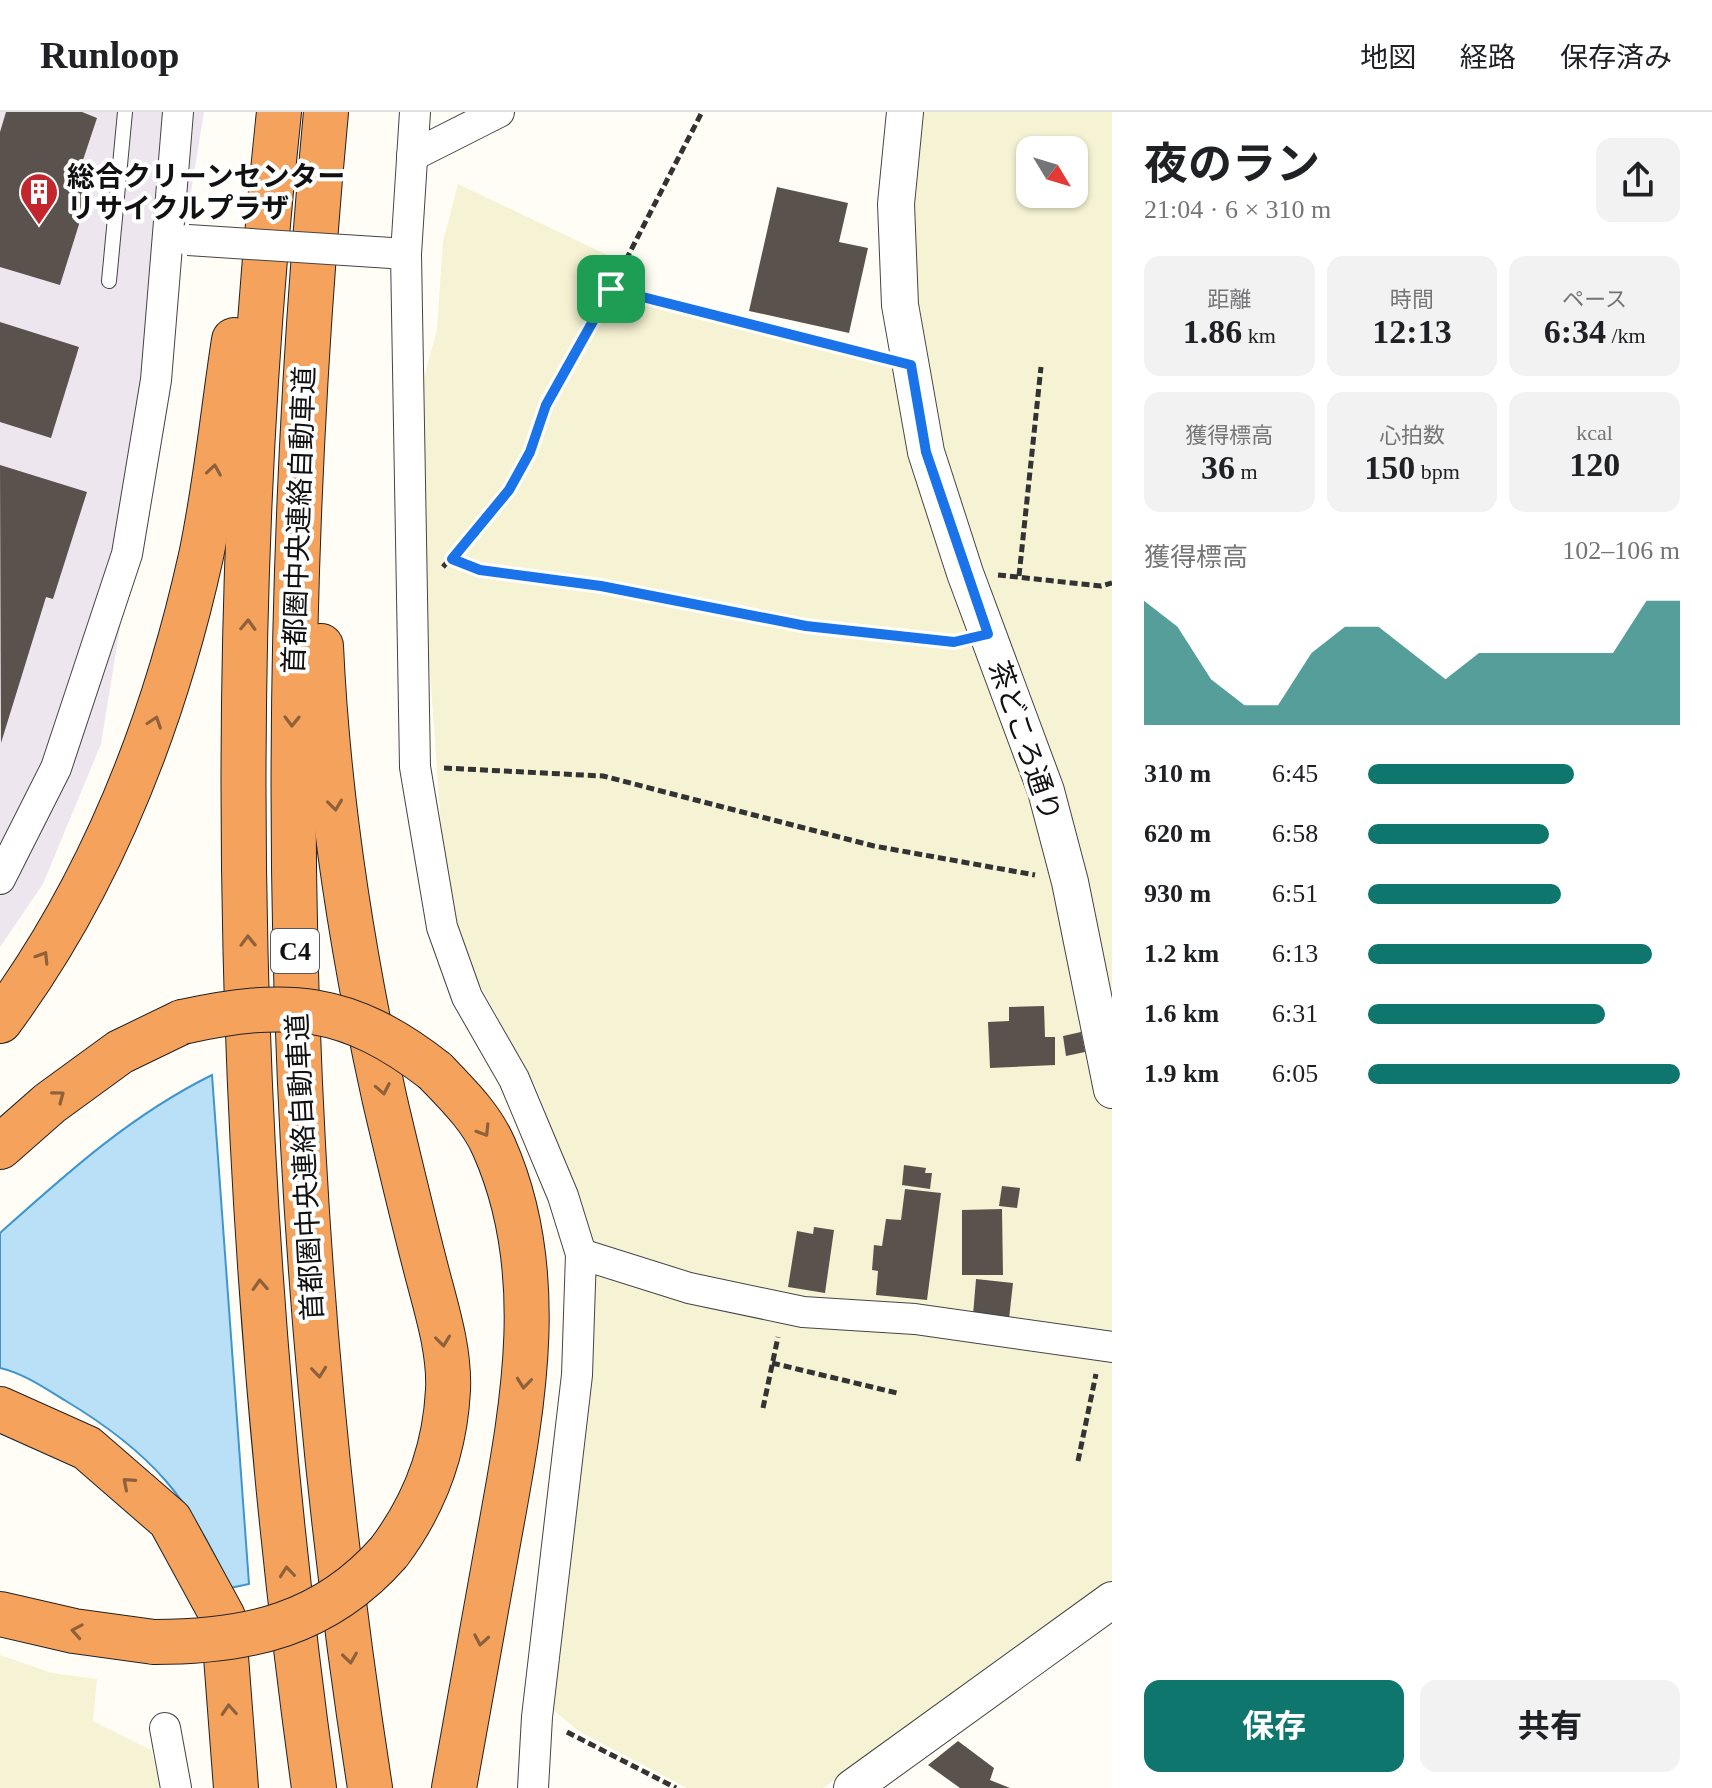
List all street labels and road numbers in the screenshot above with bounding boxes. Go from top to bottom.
street label: 首都圏中央連絡自動車道 [278,366,320,674]
street label: 茶どころ通り [983,657,1067,825]
road number: C4 [271,929,319,973]
street label: 首都圏中央連絡自動車道 [281,1012,329,1322]

